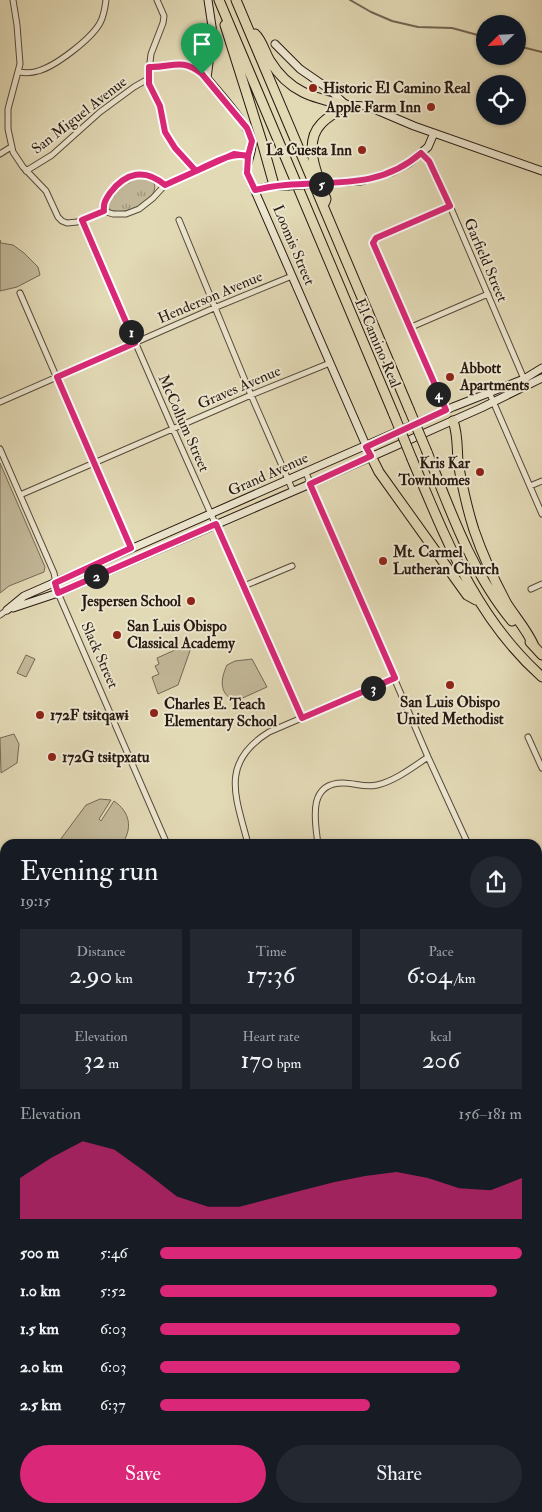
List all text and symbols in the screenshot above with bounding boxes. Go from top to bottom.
north arrow [476,15,526,65]
map controls [476,15,526,125]
pin [181,23,223,74]
icon: arrive [188,30,216,58]
street label: San Miguel Avenue [28,72,131,159]
button: locate [476,75,526,125]
place label: Historic El Camino Real [323,79,471,98]
marker: Historic El Camino Real [307,82,319,94]
place label: Apple Farm Inn [325,98,421,118]
marker: Apple Farm Inn [425,101,437,113]
place label: La Cuesta Inn [266,141,352,160]
marker: La Cuesta Inn [356,144,368,156]
pin: 5 [308,172,334,196]
text: 5 [318,176,325,193]
street label: Loomis Street [268,202,319,288]
street label: Garfield Street [459,215,512,305]
street label: Henderson Avenue [155,267,265,328]
street label: El Camino Real [350,296,405,391]
pin: 1 [118,320,144,344]
text: 1 [129,324,134,341]
place label: Abbott Apartments [459,359,529,396]
street label: Graves Avenue [195,361,284,413]
street label: McCollum Street [154,371,214,475]
marker: Abbott Apartments [444,371,456,383]
pin: 4 [426,382,450,406]
text: 4 [435,386,442,403]
street label: Grand Avenue [225,448,311,501]
place label: Kris Kar Townhomes [398,454,470,490]
marker: Kris Kar Townhomes [474,466,486,478]
place label: Mt. Carmel Lutheran Church [392,543,499,579]
marker: Mt. Carmel Lutheran Church [377,555,389,567]
pin: 2 [84,564,108,588]
text: 2 [93,568,100,585]
place label: Jespersen School [81,592,181,612]
marker: Jespersen School [185,595,197,607]
place label: San Luis Obispo Classical Academy [127,617,236,654]
street label: Slack Street [76,619,123,692]
marker: San Luis Obispo Classical Academy [111,629,123,641]
pin: 3 [360,676,386,700]
marker: San Luis Obispo United Methodist [444,679,456,691]
text: 3 [371,680,376,697]
place label: San Luis Obispo United Methodist [396,693,504,729]
place label: Charles E. Teach Elementary School [164,695,277,732]
place label: 172F tsɨtqawɨ [50,706,129,726]
marker: Charles E. Teach Elementary School [148,707,160,719]
marker: 172F tsɨtqawɨ [34,709,46,721]
place label: 172G tsɨtpxatu [62,748,150,768]
marker: 172G tsɨtpxatu [46,751,58,763]
text: Evening run [20,854,158,889]
button: share [470,856,522,908]
text: 19:15 [20,891,51,911]
text: Distance [77,943,125,960]
text: Time [256,943,286,960]
text: Pace [428,943,454,960]
text: 2.90 [69,960,112,991]
text: 17:36 [247,960,295,991]
text: 6:04 [406,960,451,991]
text: km [112,970,133,987]
text: /km [451,970,476,987]
text: Elevation [74,1028,128,1045]
text: Heart rate [243,1028,300,1045]
text: kcal [430,1028,452,1045]
text: 32 [83,1045,105,1076]
text: 170 [241,1045,274,1076]
text: 206 [422,1045,460,1076]
text: m [105,1055,119,1072]
text: bpm [274,1055,301,1072]
text: Elevation [20,1104,81,1124]
text: 156–181 m [458,1104,522,1124]
text: 500 m [20,1243,59,1263]
text: 5:46 [100,1243,128,1263]
text: 1.0 km [20,1281,60,1301]
text: 5:52 [100,1281,126,1301]
text: 1.5 km [20,1319,59,1339]
text: 6:03 [100,1319,126,1339]
text: 2.0 km [20,1357,63,1377]
text: 6:03 [100,1357,126,1377]
text: 2.5 km [20,1395,61,1415]
text: 6:37 [100,1395,126,1415]
button: Save [20,1445,266,1503]
button: Share [276,1445,522,1503]

